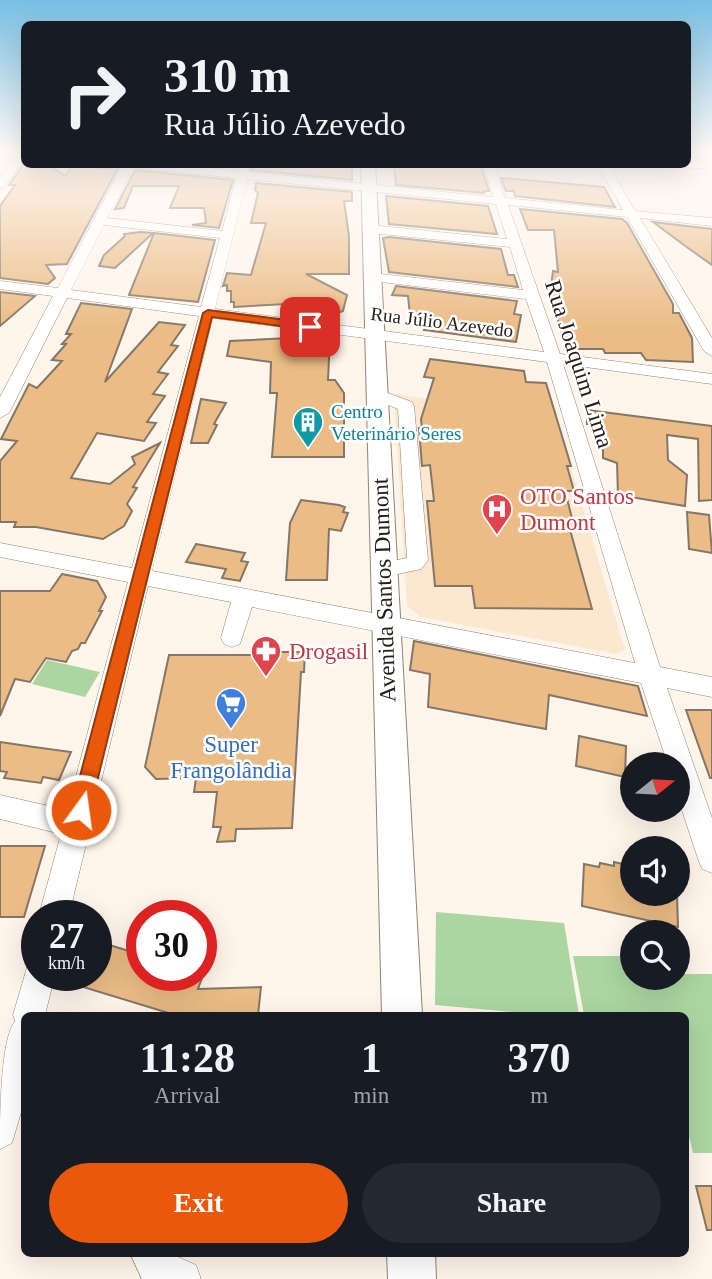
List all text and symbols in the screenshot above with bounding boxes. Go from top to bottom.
text: 310 m [164,48,291,103]
icon: right [49,49,140,140]
text: Rua Júlio Azevedo [164,106,406,142]
street label: Rua Joaquim Lima [540,277,618,451]
pin [280,297,340,357]
street label: Rua Júlio Azevedo [369,303,515,341]
icon: arrive [291,308,329,346]
place label: Centro Veterinário Seres [331,401,461,444]
building icon: Centro Veterinário Seres [291,405,325,449]
street label: Avenida Santos Dumont [368,477,400,703]
place label: OTO Santos Dumont [520,484,634,535]
hospital icon: OTO Santos Dumont [480,492,514,536]
pharmacy icon: Drogasil [249,634,283,678]
place label: Drogasil [289,639,368,664]
supermarket icon: Super Frangolândia [214,686,248,730]
place label: Super Frangolândia [170,732,292,783]
north arrow [620,752,690,822]
map controls [620,752,690,990]
position arrow [44,773,118,847]
button: sound [620,836,690,906]
speed limit sign: 30 [126,900,217,991]
text: 27 [49,917,84,956]
button: search [620,920,690,990]
text: km/h [48,953,85,973]
text: 11:28 [139,1035,235,1081]
text: 1 [361,1035,382,1081]
text: 370 [508,1035,571,1081]
text: Arrival [154,1083,220,1108]
text: min [353,1083,389,1108]
text: m [530,1083,548,1108]
button: Exit [49,1163,348,1243]
button: Share [362,1163,661,1243]

